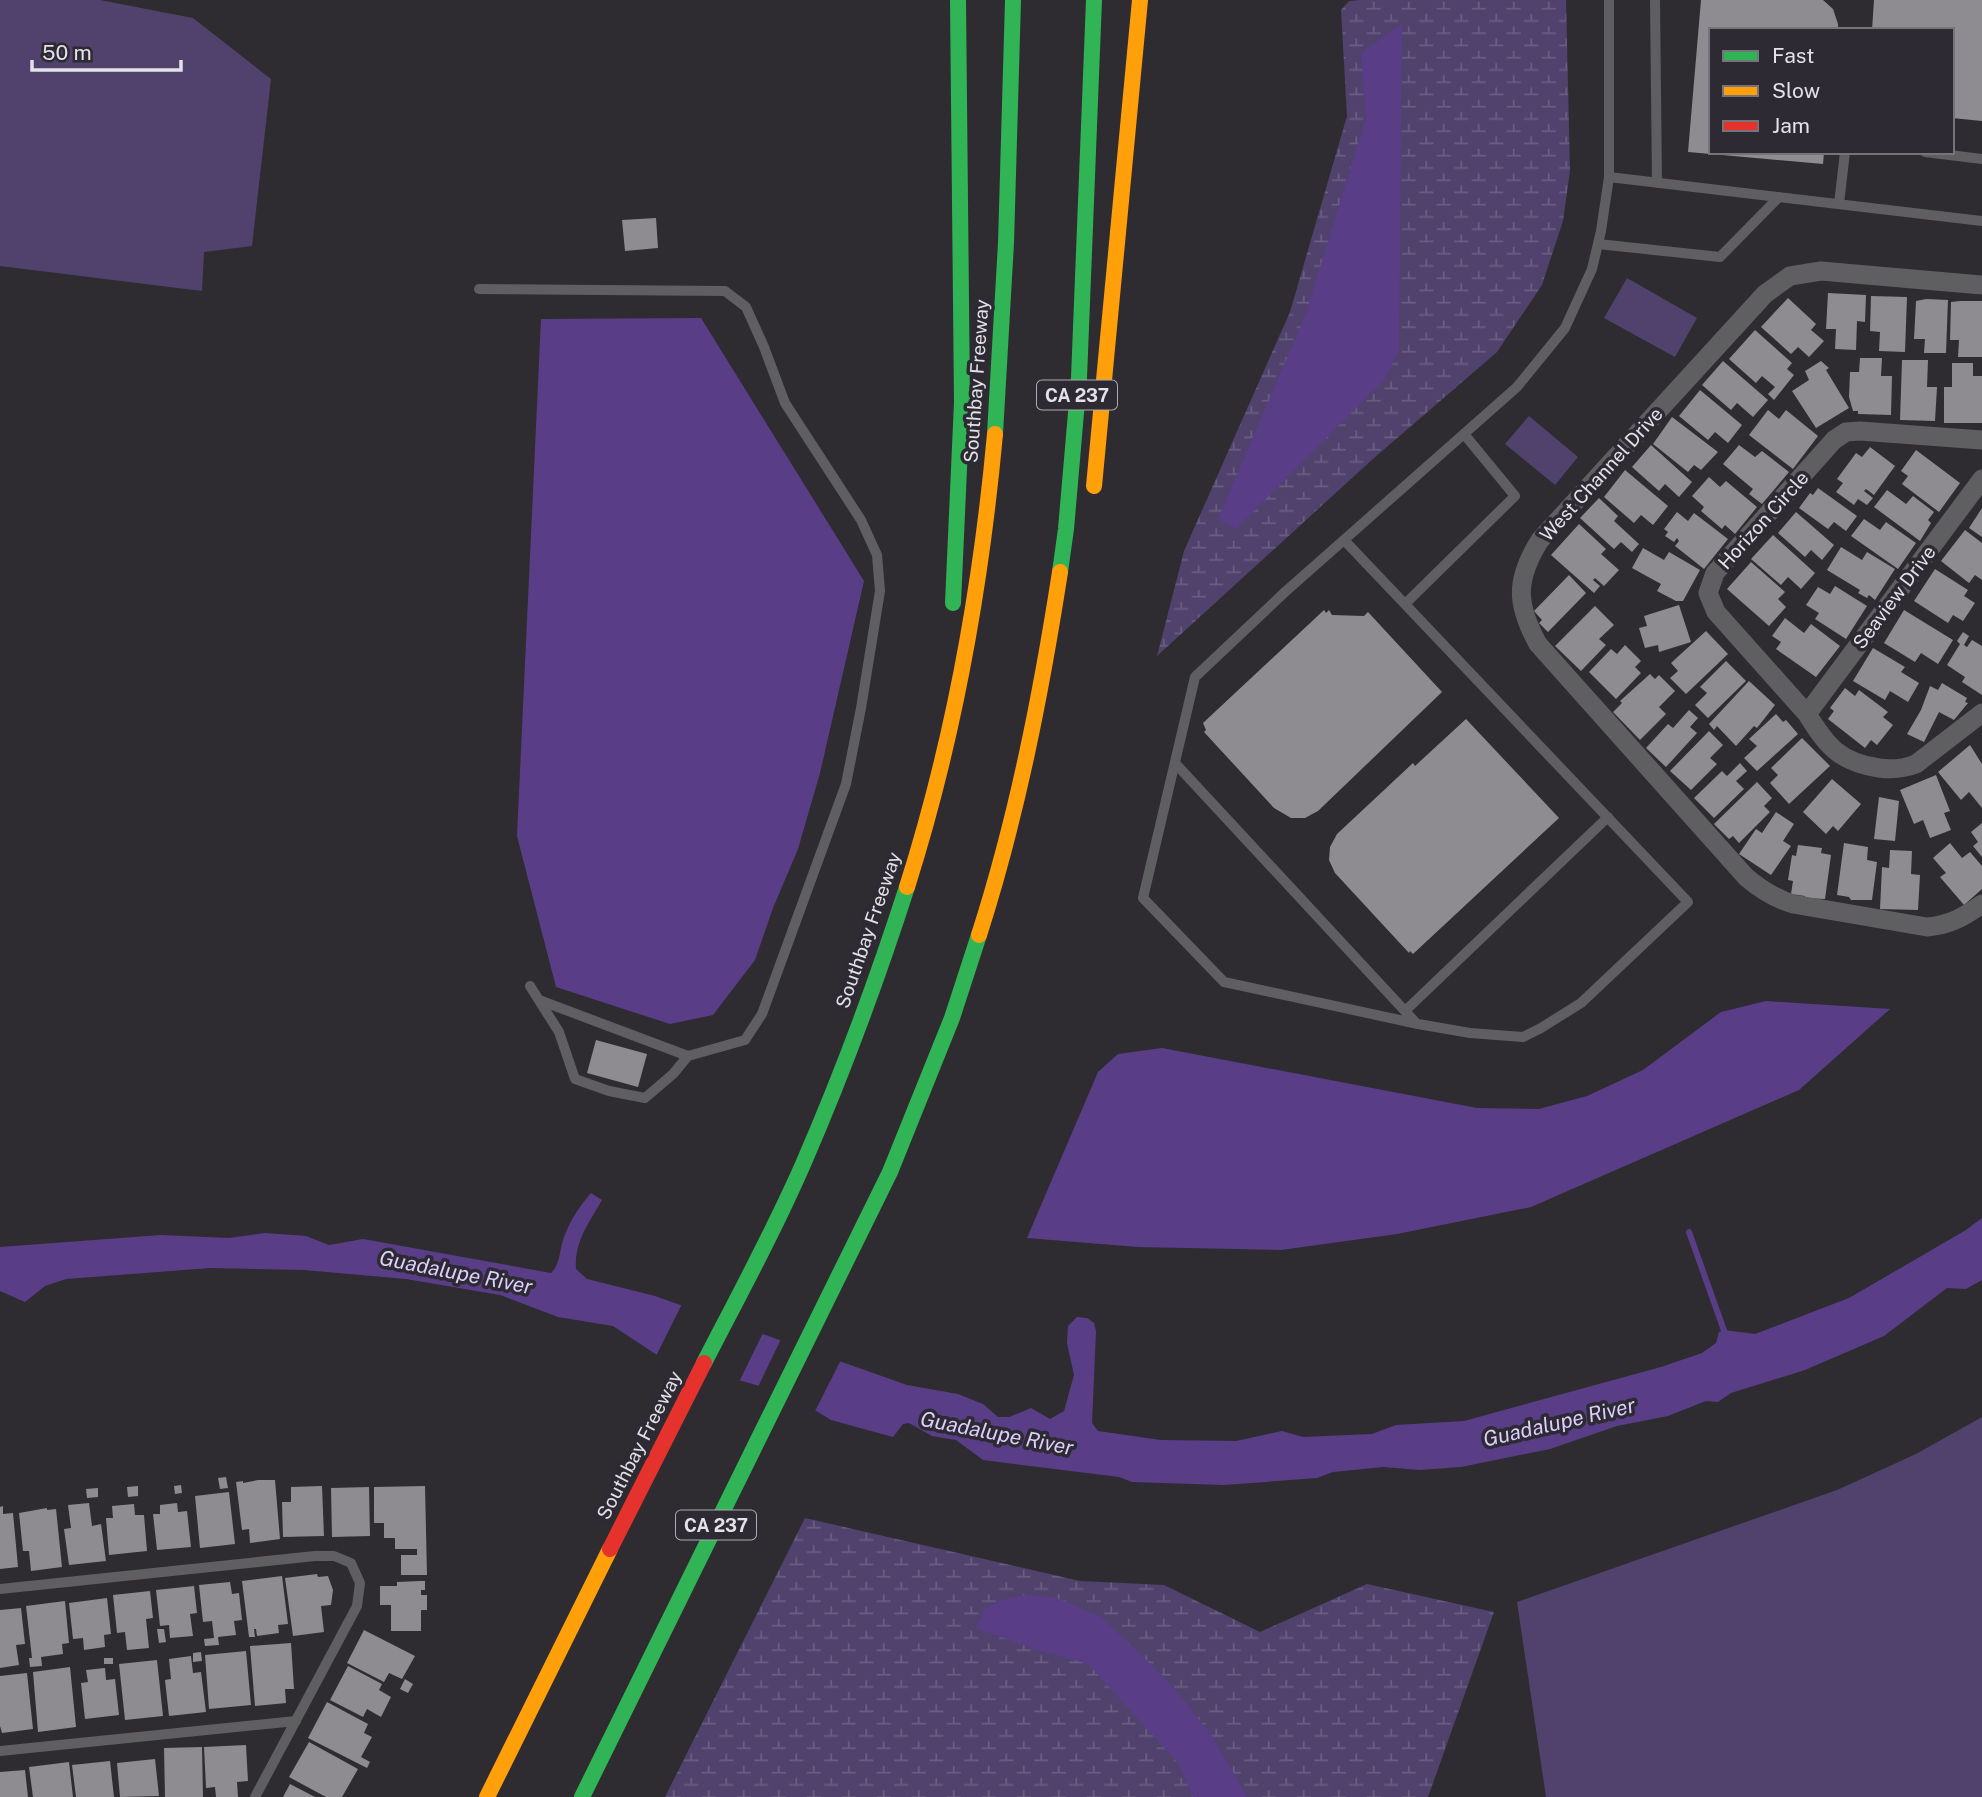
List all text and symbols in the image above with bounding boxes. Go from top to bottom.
scale bar [32,28,180,72]
legend [1709,28,1954,154]
text: 50 m [42,40,92,65]
text: Fast [1772,43,1814,68]
text: Slow [1772,78,1820,103]
text: Jam [1772,113,1810,138]
street label: Southbay Freeway [959,299,993,463]
road number: CA 237 [1037,380,1117,410]
street label: West Channel Drive [1535,403,1667,545]
street label: Horizon Circle [1713,467,1813,573]
street label: Seaview Drive [1848,541,1940,653]
street label: Southbay Freeway [831,849,905,1011]
water label: Guadalupe River [377,1245,536,1299]
street label: Southbay Freeway [592,1367,686,1523]
water label: Guadalupe River [1480,1392,1639,1452]
water label: Guadalupe River [918,1406,1077,1460]
road number: CA 237 [676,1510,756,1540]

